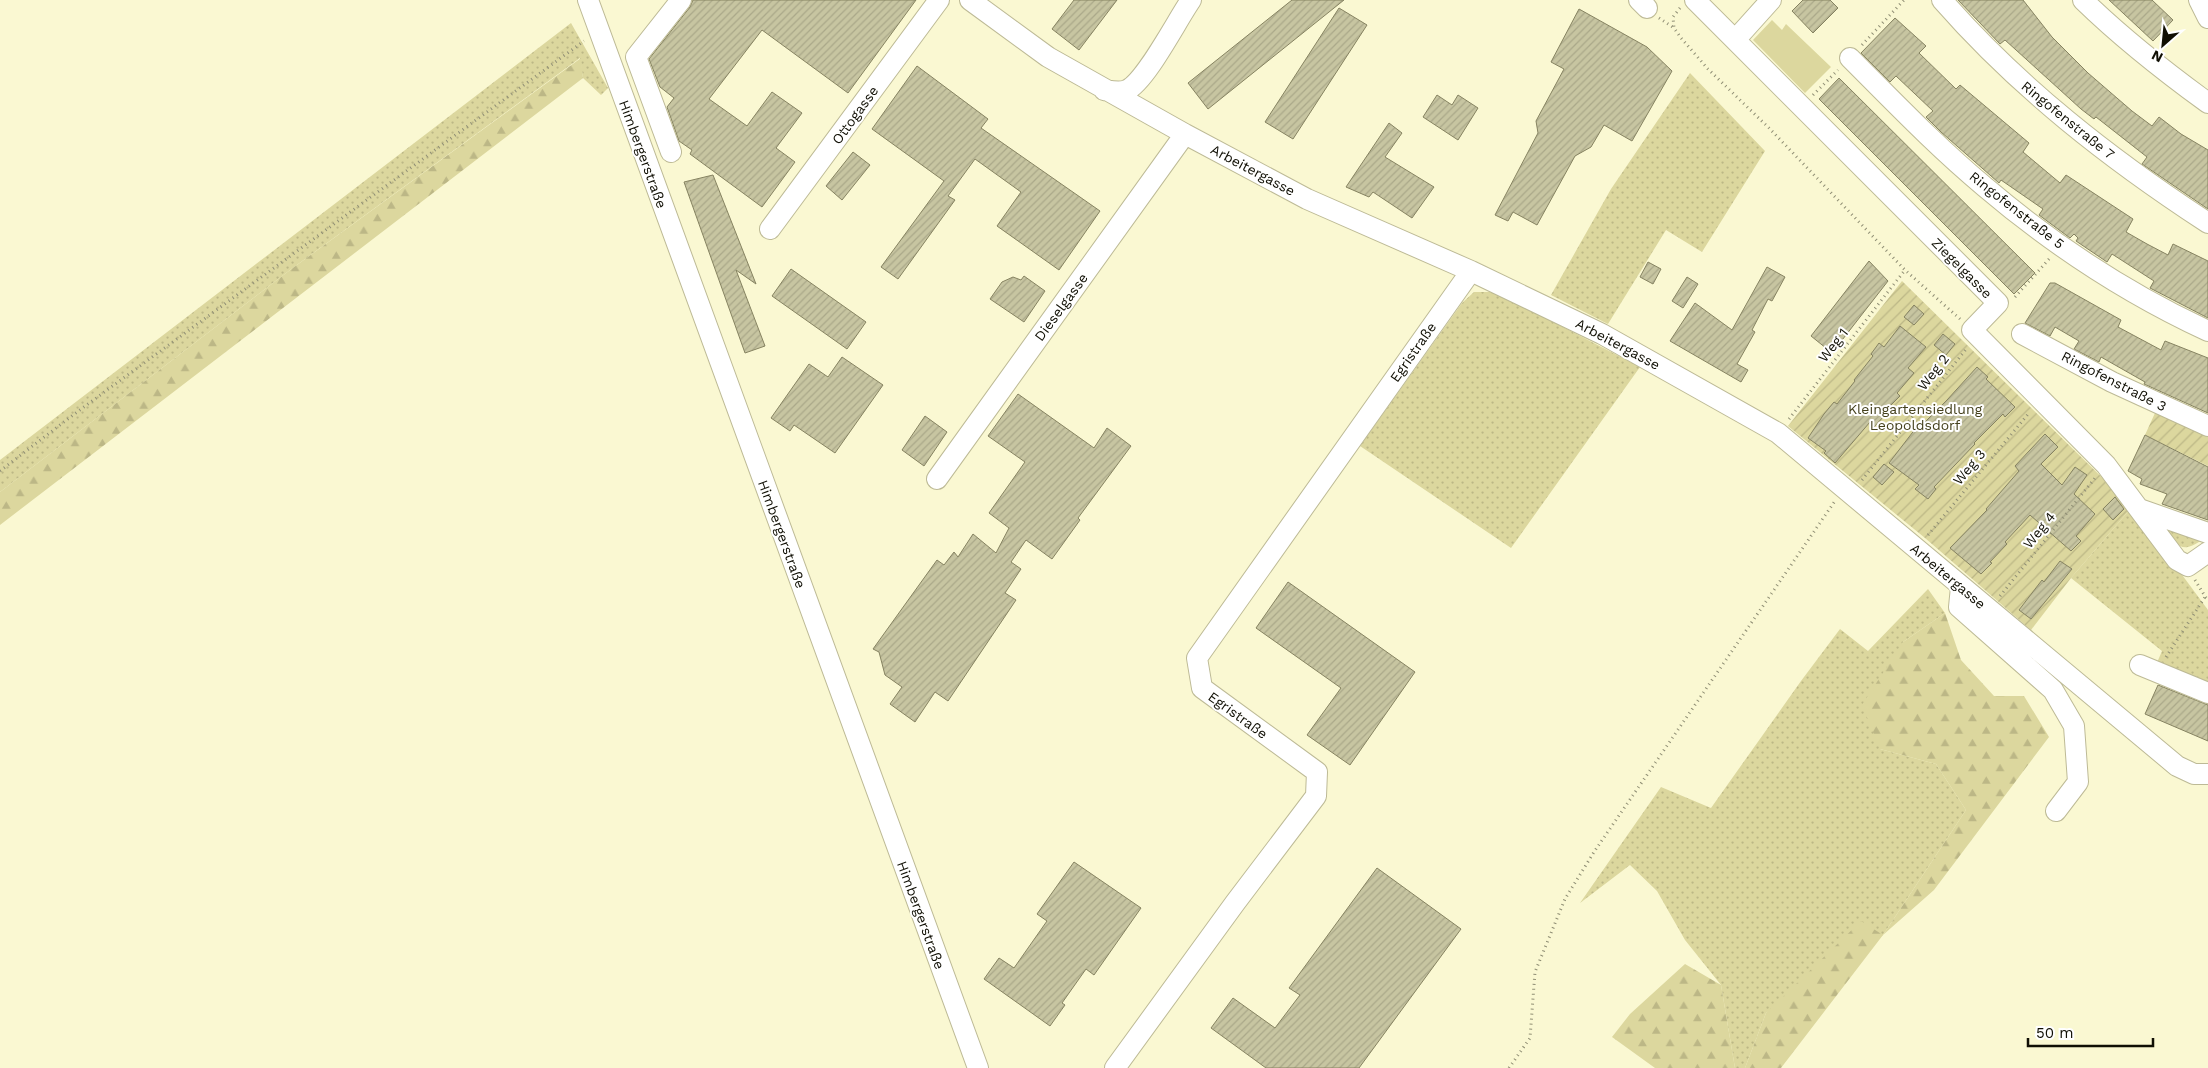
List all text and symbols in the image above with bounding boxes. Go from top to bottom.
north arrow [2138,20,2188,70]
text: N [2149,47,2165,66]
street label: Ringofenstraße 7 [2018,78,2118,162]
street label: Ottogasse [829,83,881,147]
street label: Himbergerstraße [616,98,670,210]
street label: Arbeitergasse [1208,141,1298,199]
street label: Ringofenstraße 5 [1966,168,2068,252]
street label: Ziegelgasse [1929,235,1995,301]
street label: Dieselgasse [1031,270,1091,344]
street label: Arbeitergasse [1573,315,1663,373]
street label: Egristraße [1387,319,1439,385]
street label: Weg 1 [1815,325,1851,365]
street label: Ringofenstraße 3 [2059,348,2169,414]
street label: Weg 2 [1914,351,1952,393]
park label: Kleingartensiedlung Leopoldsdorf [1848,401,1983,433]
street label: Weg 3 [1950,446,1988,488]
street label: Himbergerstraße [755,478,809,590]
street label: Weg 4 [2020,509,2058,551]
street label: Arbeitergasse [1907,540,1989,612]
street label: Egristraße [1205,688,1271,742]
street label: Himbergerstraße [894,859,948,971]
scale bar [2028,1016,2153,1048]
text: 50 m [2036,1024,2073,1042]

